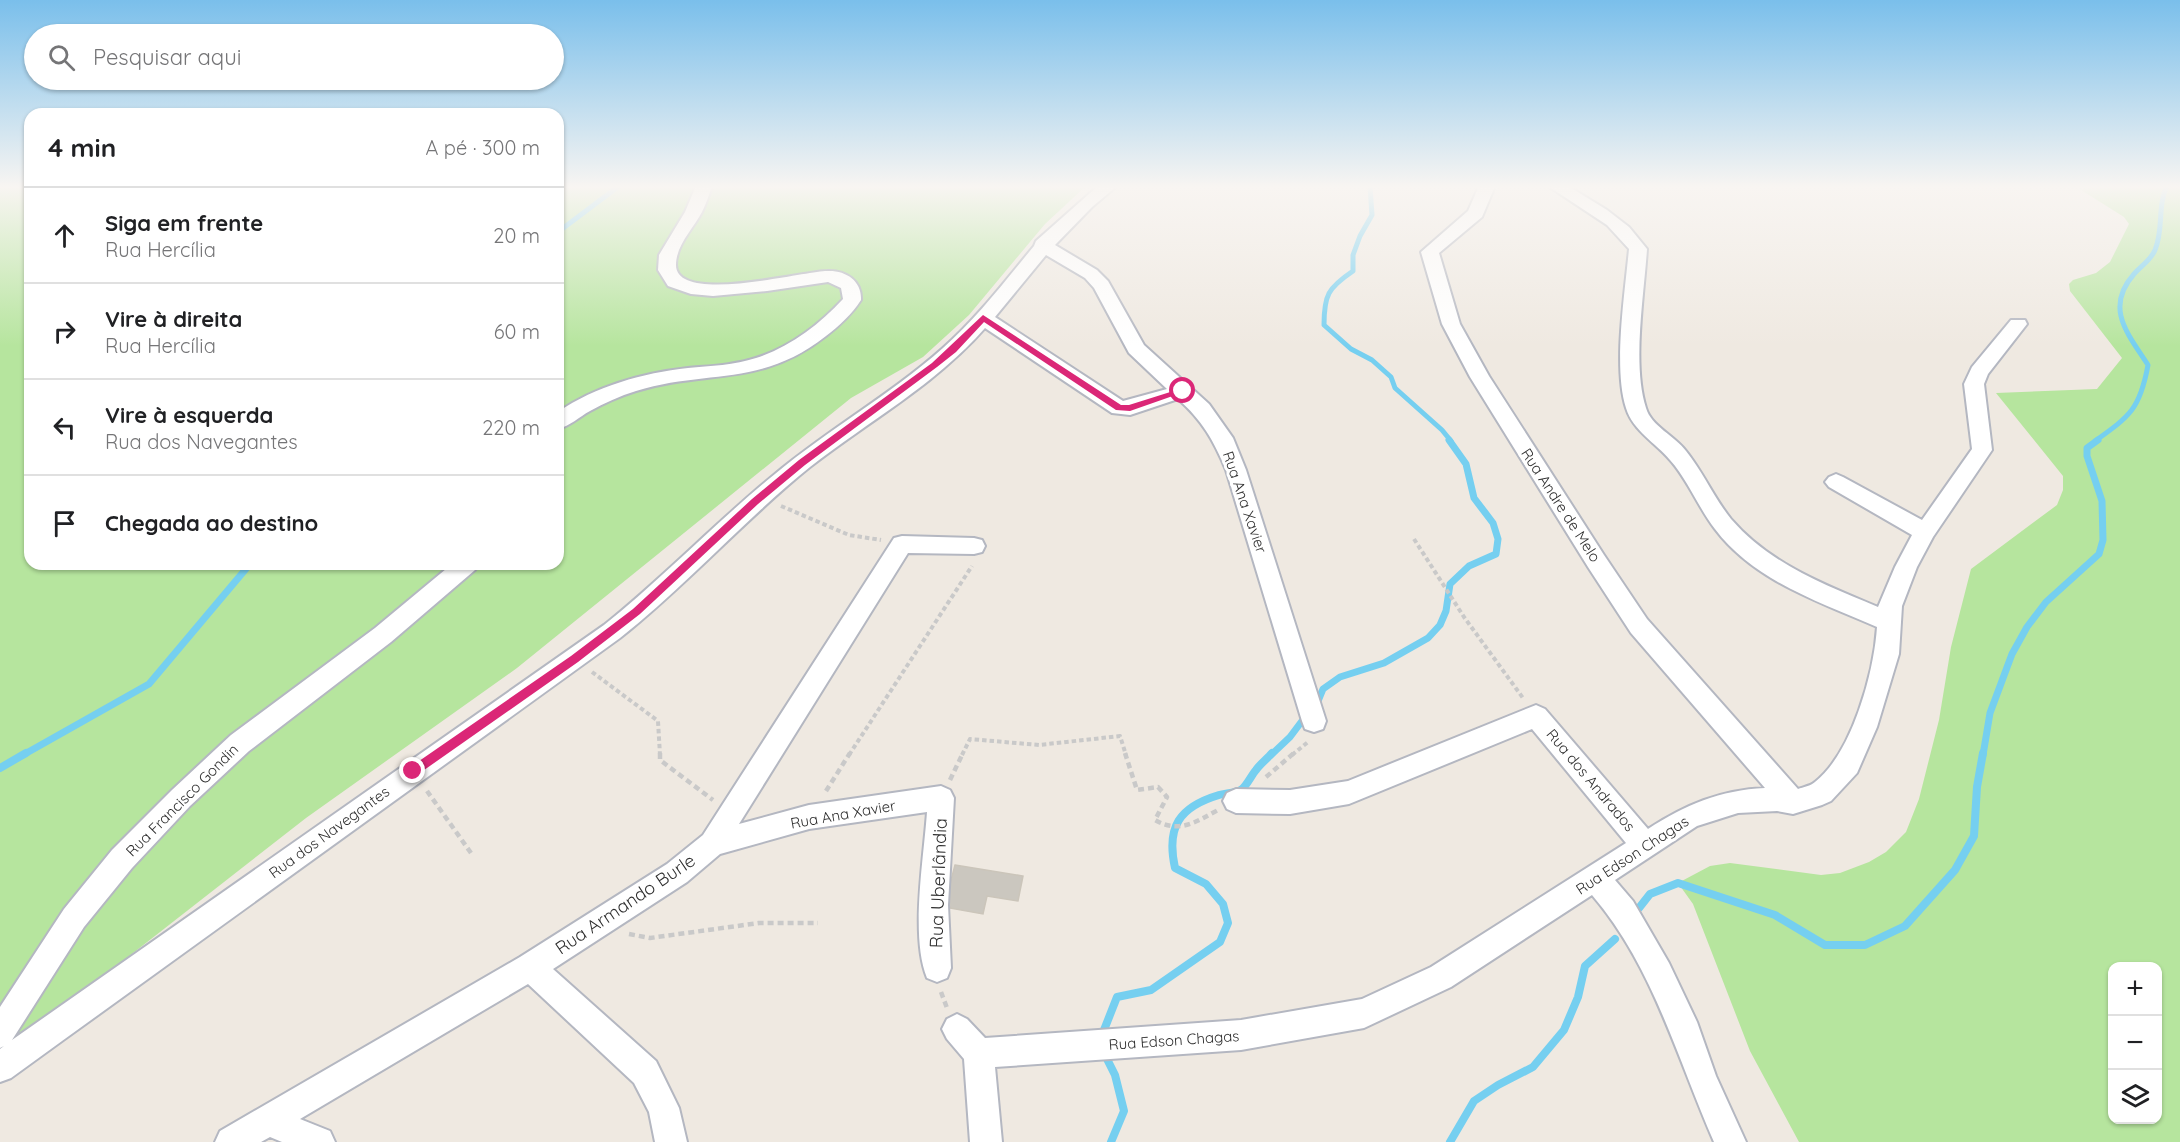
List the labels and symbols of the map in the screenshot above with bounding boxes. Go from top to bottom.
route start [1169,377,1195,403]
street label: Rua Andre de Melo [1517,444,1605,566]
street label: Rua Ana Xavier [1219,449,1271,556]
street label: Rua dos Andrados [1543,725,1639,835]
street label: Rua Francisco Gondin [122,740,242,860]
route end [399,757,425,783]
street label: Rua dos Navegantes [265,782,393,882]
street label: Rua Ana Xavier [789,795,897,833]
street label: Rua Edson Chagas [1572,811,1692,899]
street label: Rua Uberlândia [924,818,952,948]
street label: Rua Armando Burle [551,849,699,959]
street label: Rua Edson Chagas [1108,1026,1240,1054]

